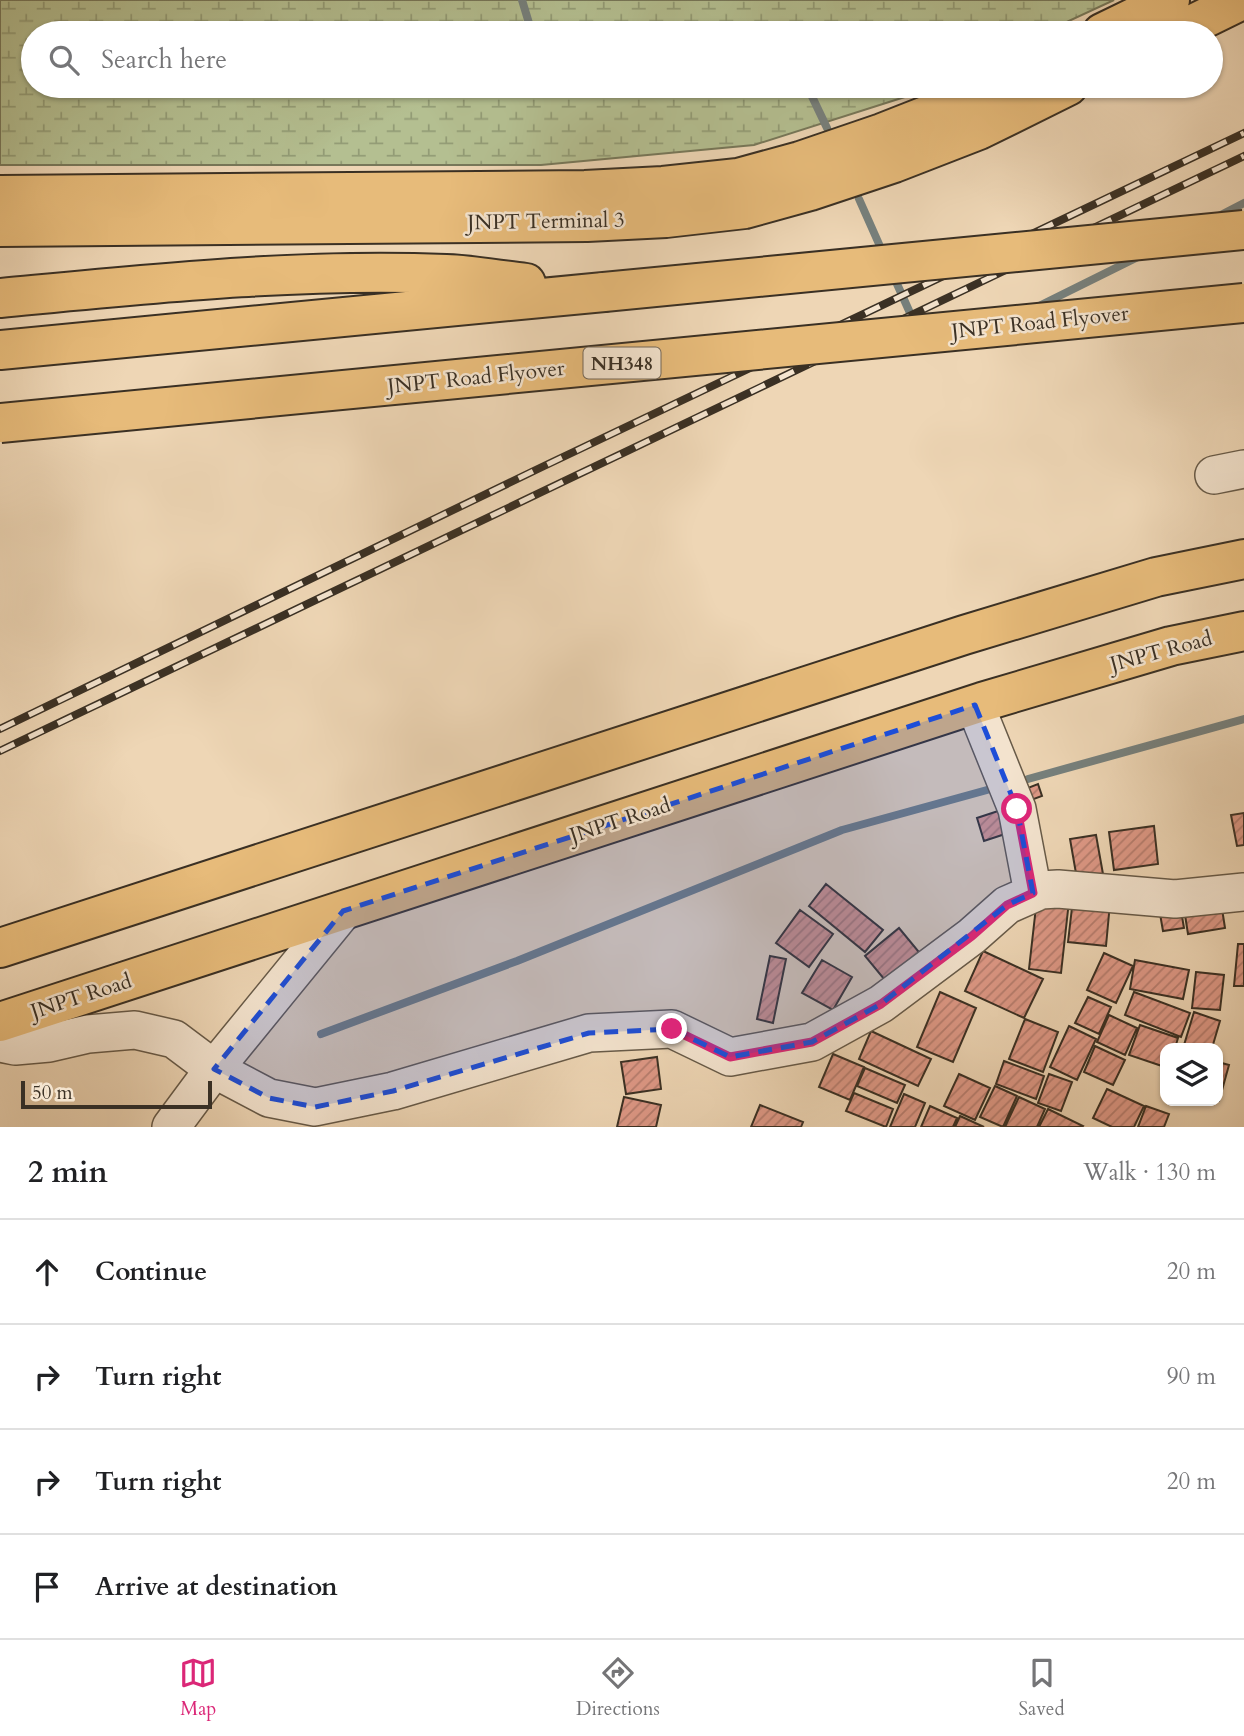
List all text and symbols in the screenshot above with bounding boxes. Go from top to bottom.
search box [21,21,1223,98]
icon: search [45,41,83,79]
text: Search here [101,42,227,77]
street label: JNPT Terminal 3 [464,206,625,237]
street label: JNPT Road Flyover [947,299,1130,347]
road number: NH348 [584,348,660,378]
street label: JNPT Road Flyover [383,354,566,402]
street label: JNPT Road [1104,624,1215,680]
street label: JNPT Road [563,791,674,851]
route start [1001,793,1032,824]
street label: JNPT Road [24,967,135,1027]
route end [656,1013,687,1044]
map controls [1160,1043,1223,1106]
button: layers [1160,1043,1223,1106]
scale bar [21,1078,212,1110]
text: 50 m [32,1080,73,1106]
text: 2 min [28,1152,108,1193]
text: Walk · 130 m [1083,1157,1216,1188]
icon: ahead [28,1253,66,1291]
text: Continue [95,1254,207,1289]
text: 20 m [1167,1256,1216,1287]
icon: right [28,1358,66,1396]
text: Turn right [95,1359,222,1394]
text: 90 m [1167,1361,1216,1392]
icon: right [28,1463,66,1501]
text: Turn right [95,1464,222,1499]
text: 20 m [1167,1466,1216,1497]
icon: arrive [28,1568,66,1606]
text: Arrive at destination [95,1569,338,1604]
tab: Map [179,1654,217,1722]
tab: Directions [576,1654,660,1722]
tab: Saved [1019,1654,1065,1722]

